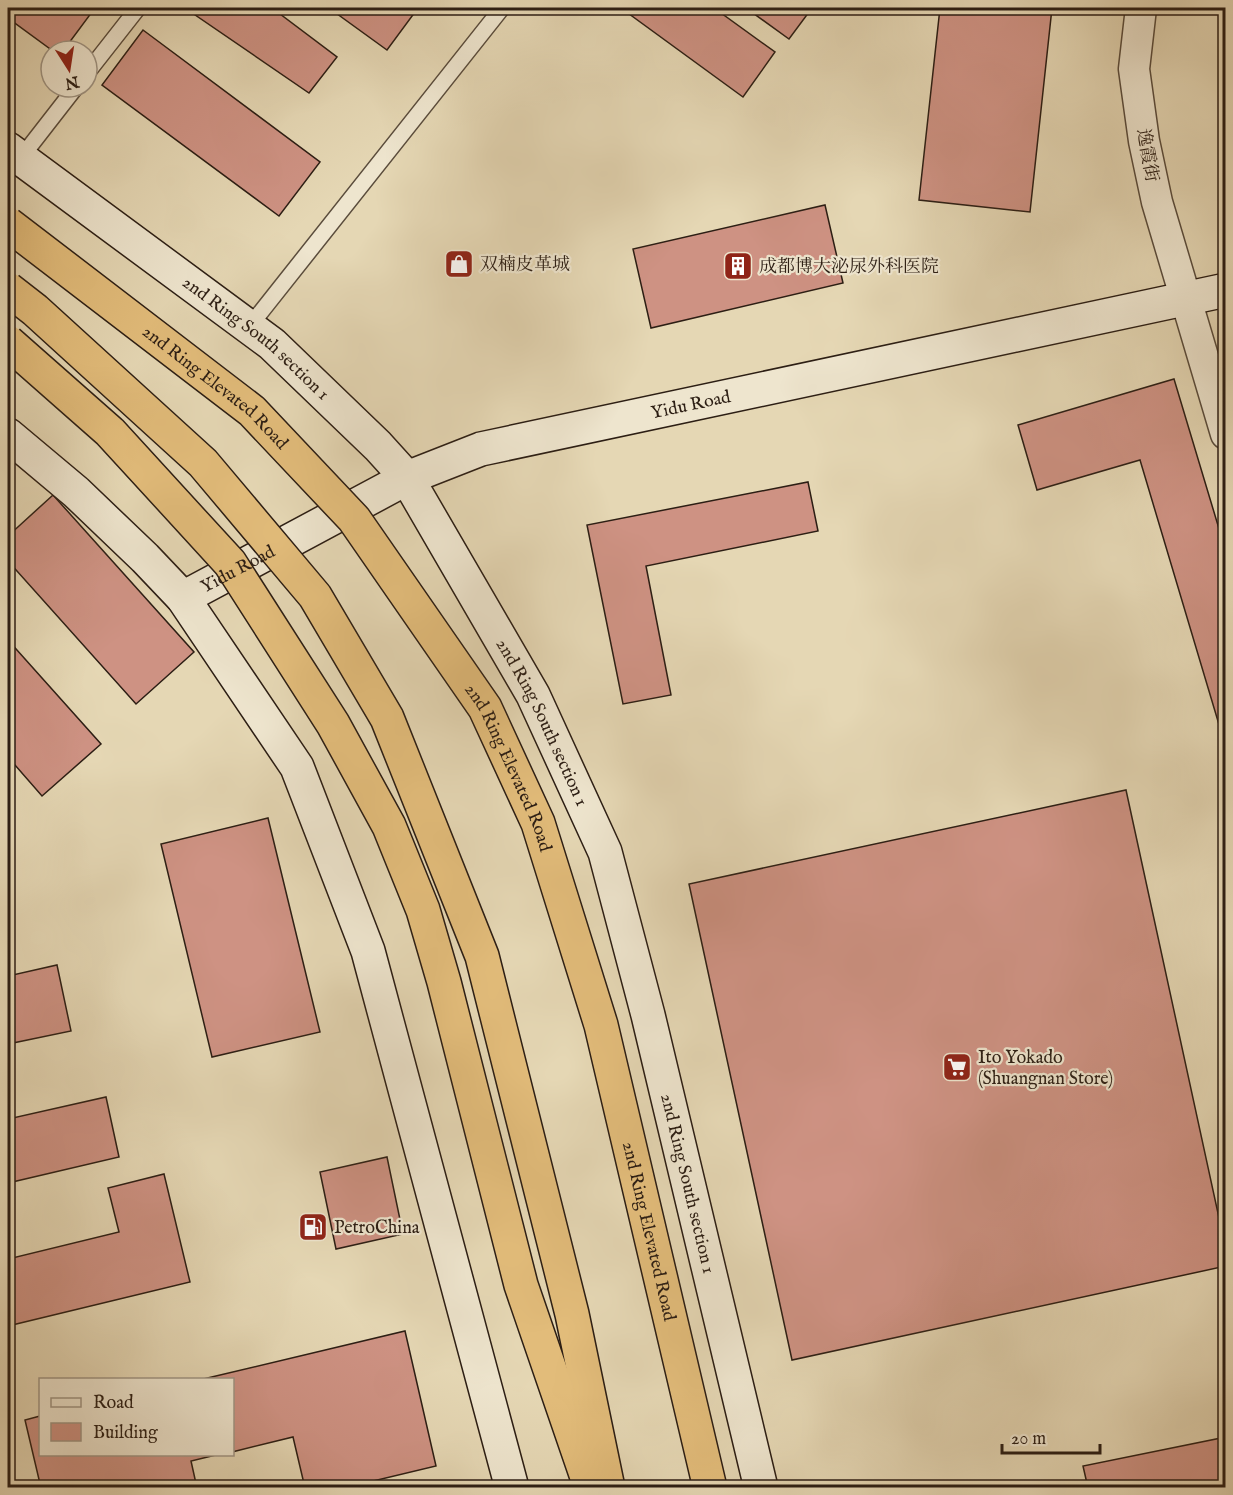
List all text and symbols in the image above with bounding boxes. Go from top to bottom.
north arrow [39,39,99,99]
text: N [63,70,82,93]
street label: 逸霞街 [1131,127,1163,184]
shop icon: 双楠皮革城 [443,248,475,280]
building icon: 成都博大泌尿外科医院 [722,250,754,282]
place label: 双楠皮革城 [480,254,570,277]
place label: 成都博大泌尿外科医院 [759,256,939,279]
street label: 2nd Ring South section 1 [177,272,334,406]
street label: 2nd Ring Elevated Road [137,321,293,455]
street label: Yidu Road [649,386,733,425]
street label: Yidu Road [197,541,280,599]
street label: 2nd Ring South section 1 [490,635,592,810]
street label: 2nd Ring Elevated Road [459,680,556,855]
place label: Ito Yokado (Shuangnan Store) [978,1047,1113,1091]
supermarket icon: Ito Yokado (Shuangnan Store) [941,1051,973,1083]
street label: 2nd Ring South section 1 [654,1092,719,1276]
street label: 2nd Ring Elevated Road [616,1140,680,1324]
fuel station icon: PetroChina [297,1211,329,1243]
place label: PetroChina [334,1217,420,1240]
legend [39,1378,234,1456]
text: Road [93,1392,134,1415]
scale bar [1002,1417,1100,1455]
text: Building [93,1422,158,1445]
text: 20 m [1011,1428,1046,1451]

